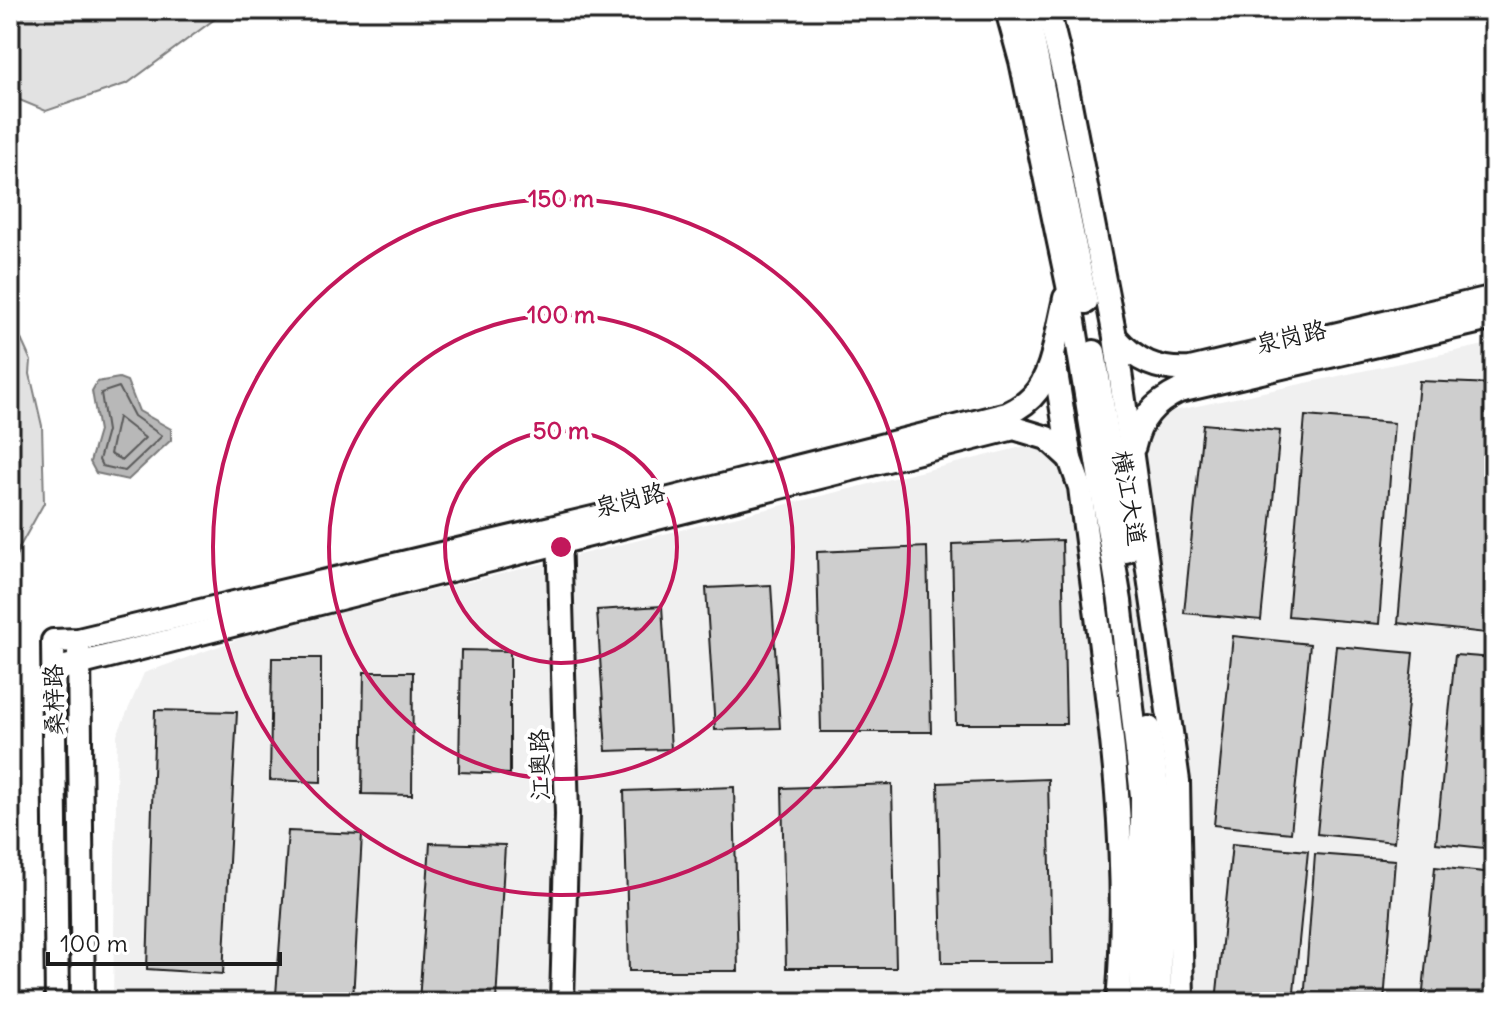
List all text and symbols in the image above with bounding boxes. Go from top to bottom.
text: 150 m [528,183,594,213]
text: 100 m [527,299,595,329]
street label: 泉岗路 [1252,313,1329,359]
text: 50 m [533,415,589,445]
street label: 横江大道 [1107,448,1153,548]
street label: 泉岗路 [591,476,668,522]
centre of rings [547,533,575,561]
street label: 桑梓路 [37,664,69,736]
street label: 江奥路 [523,729,555,801]
scale bar [48,916,280,966]
text: 100 m [60,928,128,958]

